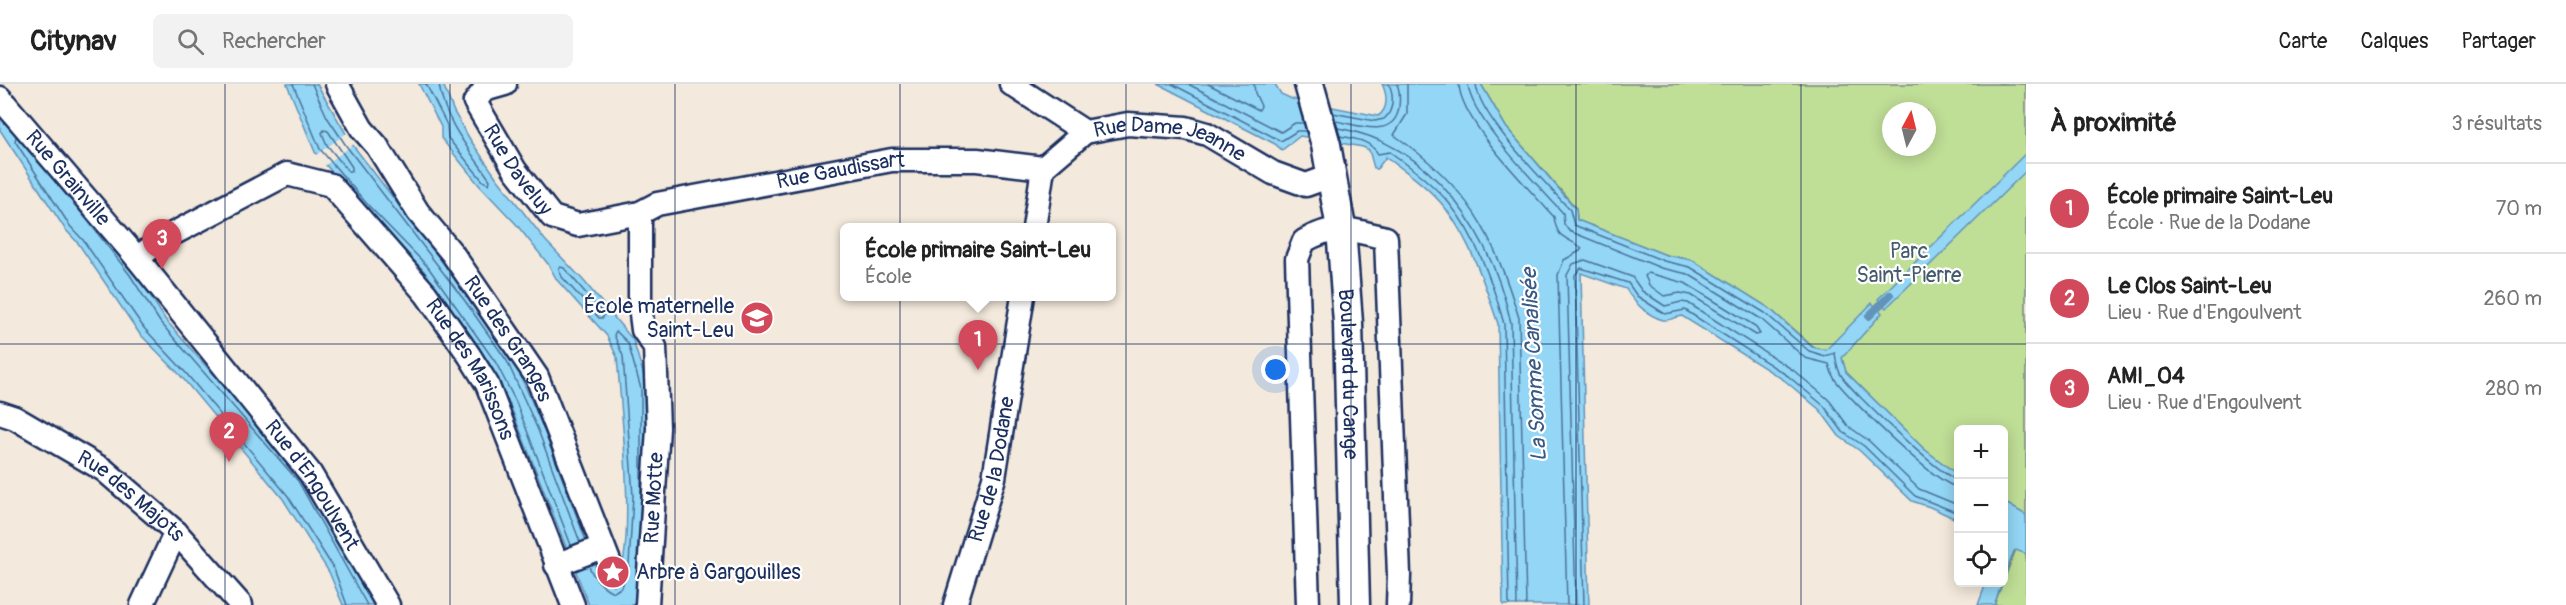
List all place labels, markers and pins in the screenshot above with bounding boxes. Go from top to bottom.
pin: 3 [142,220,182,269]
place label: École maternelle Saint-Leu [584,293,735,344]
school or university icon: École maternelle Saint-Leu [739,300,775,336]
pin: 1 [958,320,998,370]
pin: 2 [210,412,248,462]
place icon: Arbre à Gargouilles [595,554,631,590]
place label: Arbre à Gargouilles [636,559,801,586]

